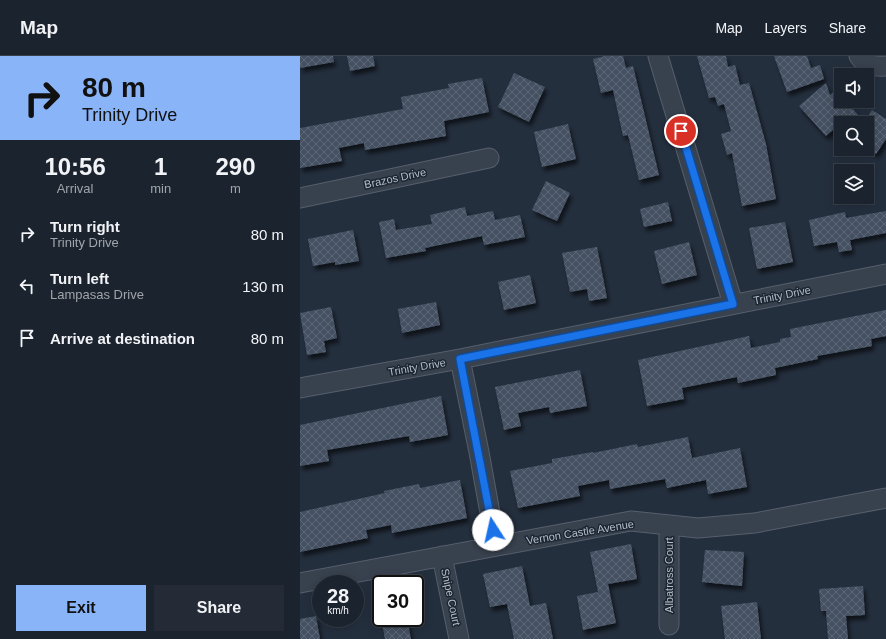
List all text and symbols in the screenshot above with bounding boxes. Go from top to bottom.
text: Map [20,17,58,38]
text: Map [715,20,743,36]
text: Layers [765,20,807,36]
text: Share [829,20,866,36]
map controls [834,68,874,204]
button: sound [834,68,874,108]
icon: right [16,72,68,124]
text: 80 m [82,72,146,103]
text: Trinity Drive [82,105,177,125]
pin [664,114,698,148]
button: search [834,116,874,156]
icon: arrive [670,120,692,142]
text: 10:56 [44,153,106,180]
text: 1 [154,153,167,180]
text: 290 [216,153,256,180]
button: layers [834,164,874,204]
street label: Brazos Drive [363,166,427,190]
text: Arrival [57,181,94,196]
text: min [150,181,171,196]
text: m [230,181,241,196]
text: Turn right [50,218,120,235]
icon: right [16,223,38,245]
text: 80 m [251,226,284,243]
text: Trinity Drive [50,235,119,250]
text: Turn left [50,270,109,287]
icon: left [16,275,38,297]
text: 130 m [242,278,284,295]
street label: Trinity Drive [752,284,812,306]
text: Lampasas Drive [50,287,144,302]
icon: arrive [16,327,38,349]
text: Arrive at destination [50,330,195,347]
text: 80 m [251,330,284,347]
street label: Trinity Drive [387,356,447,378]
position arrow [472,509,514,551]
street label: Vernon Castle Avenue [525,518,635,546]
street label: Albatross Court [663,537,675,613]
street label: Snipe Court [439,567,463,627]
speed limit sign: 30 [372,575,424,627]
button: Exit [16,585,146,631]
button: Share [154,585,284,631]
text: 28 [327,585,349,607]
text: km/h [327,605,349,616]

